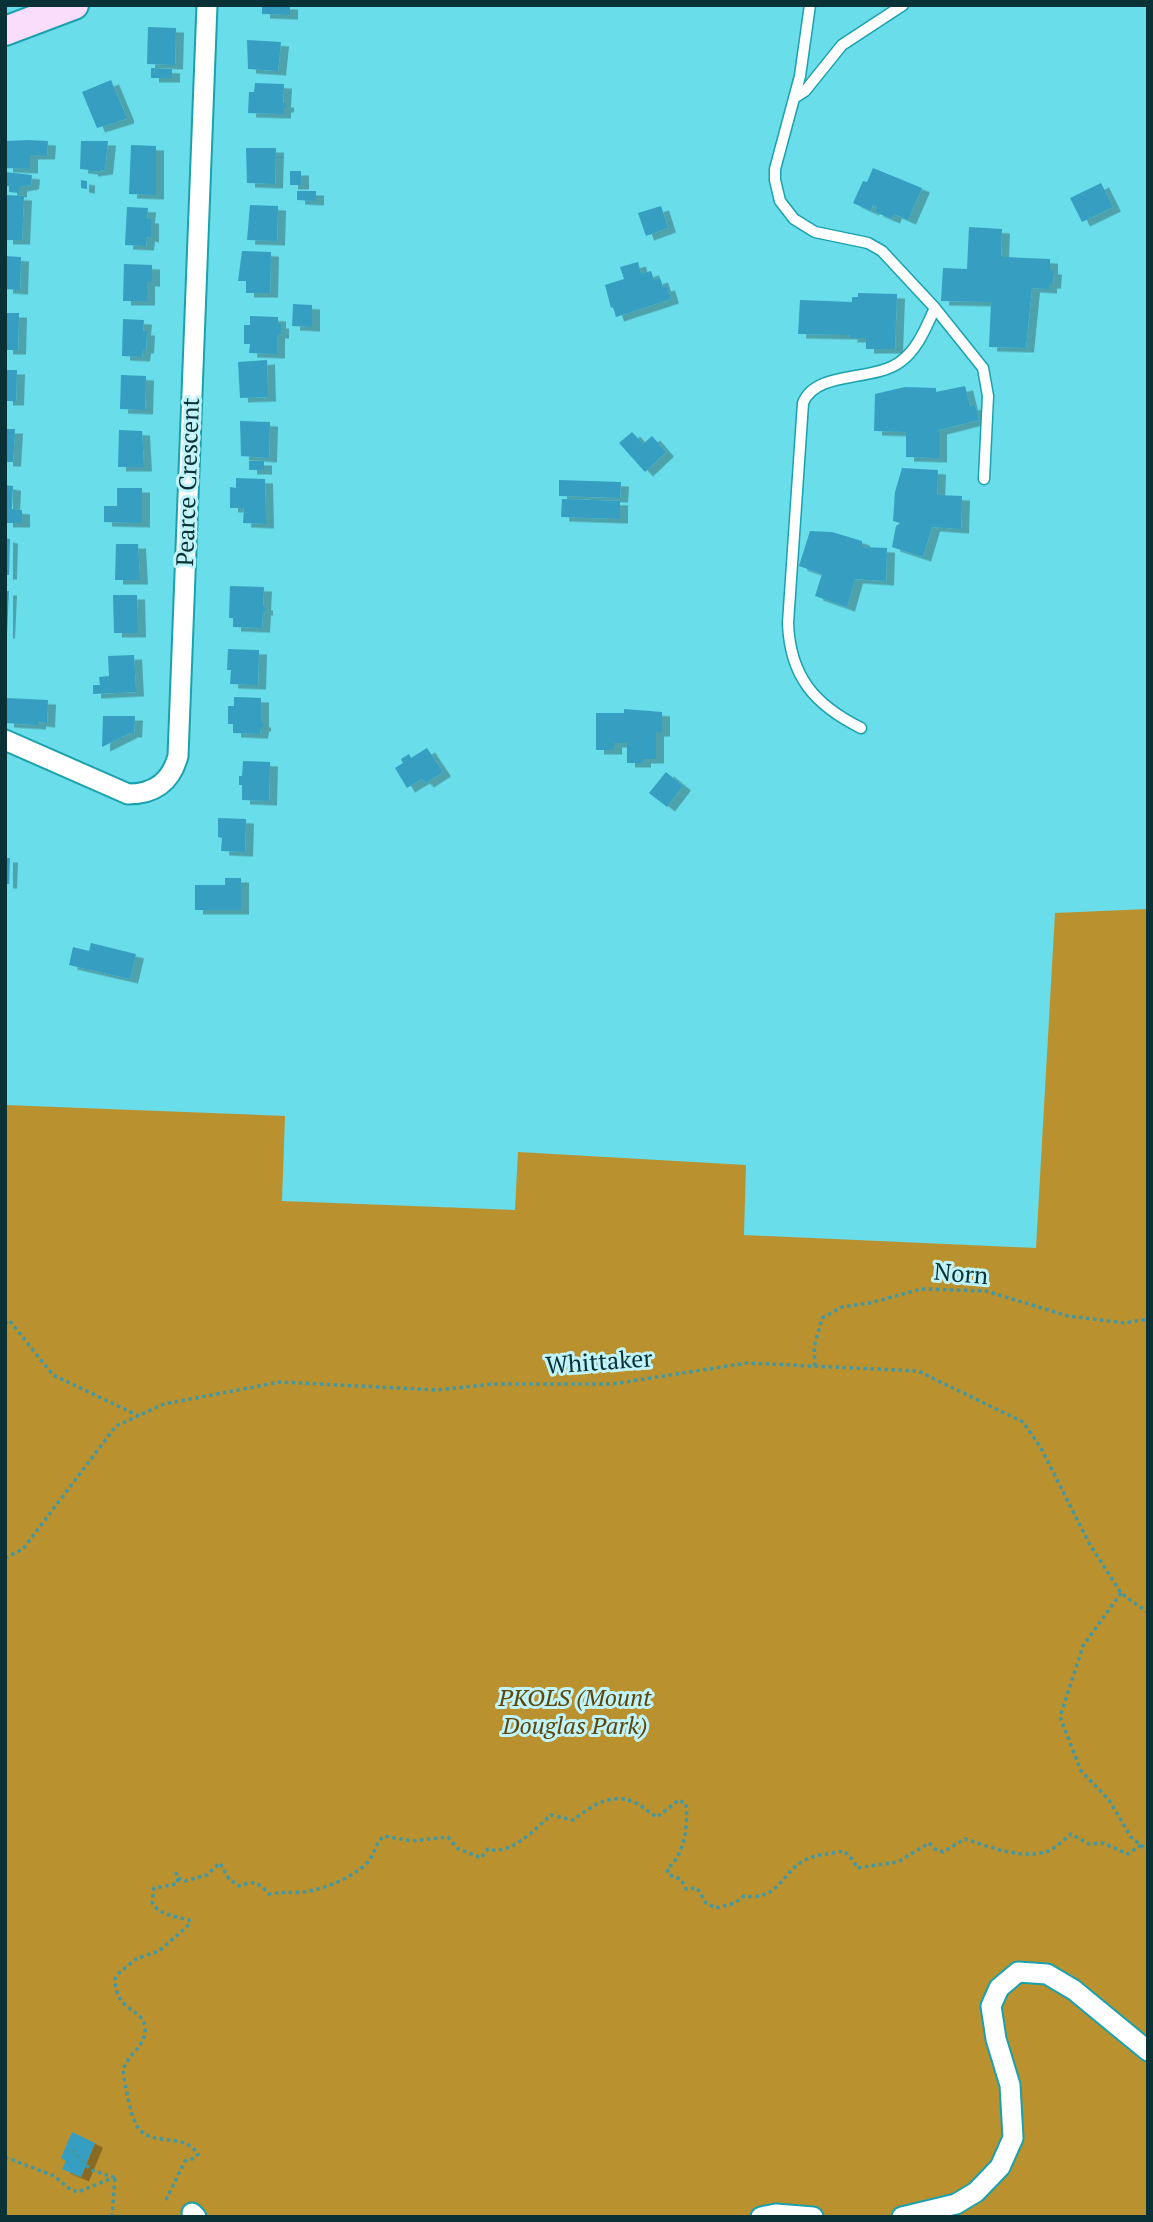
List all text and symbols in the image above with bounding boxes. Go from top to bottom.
street label: Pearce Crescent [168,397,206,567]
street label: Norn [933,1255,990,1291]
street label: Whittaker [544,1341,654,1381]
park label: PKOLS (Mount Douglas Park) [498,1681,652,1741]

